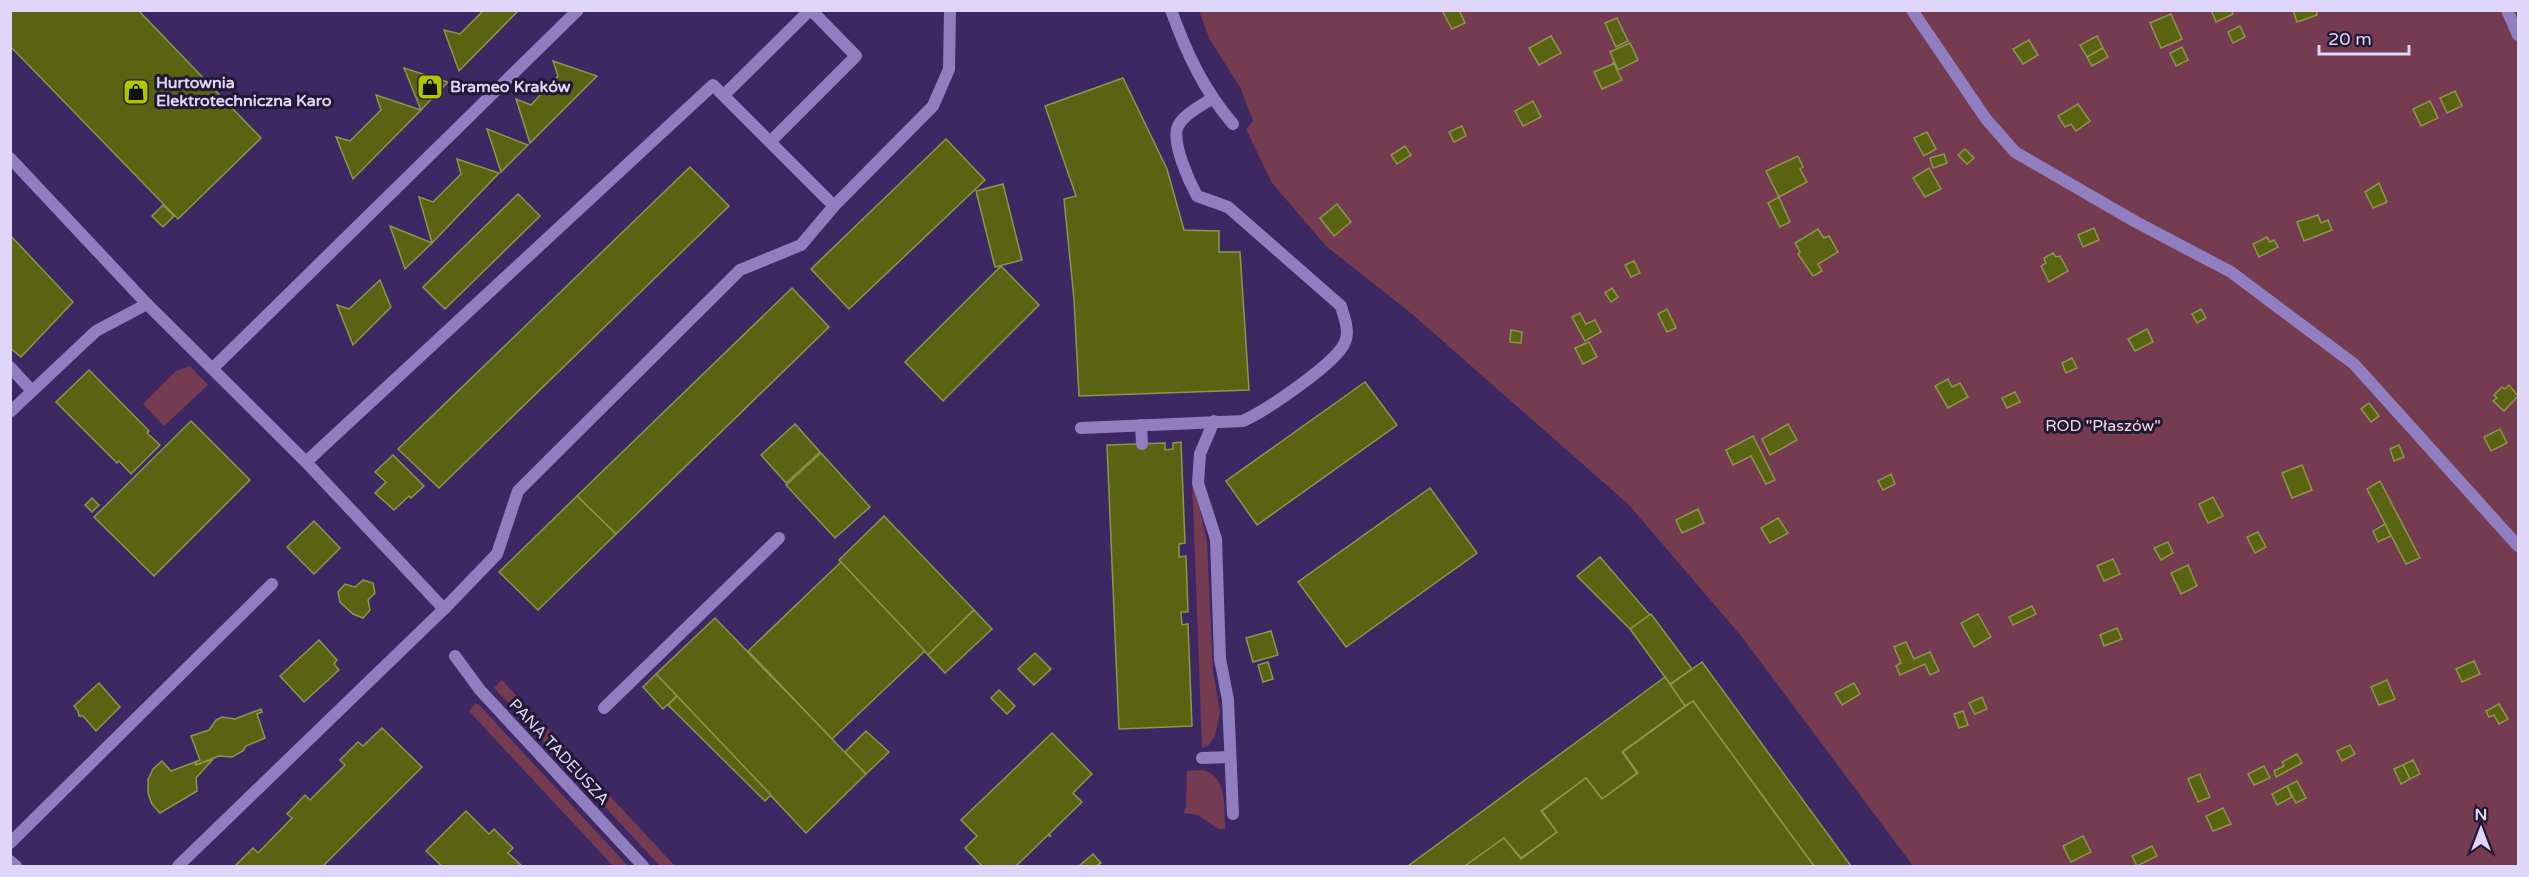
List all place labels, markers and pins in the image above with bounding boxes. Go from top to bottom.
shop icon: Brameo Kraków [415,72,445,102]
place label: Hurtownia Elektrotechniczna Karo [156,73,332,111]
shop icon: Hurtownia Elektrotechniczna Karo [121,77,151,107]
place label: Brameo Kraków [450,77,571,97]

